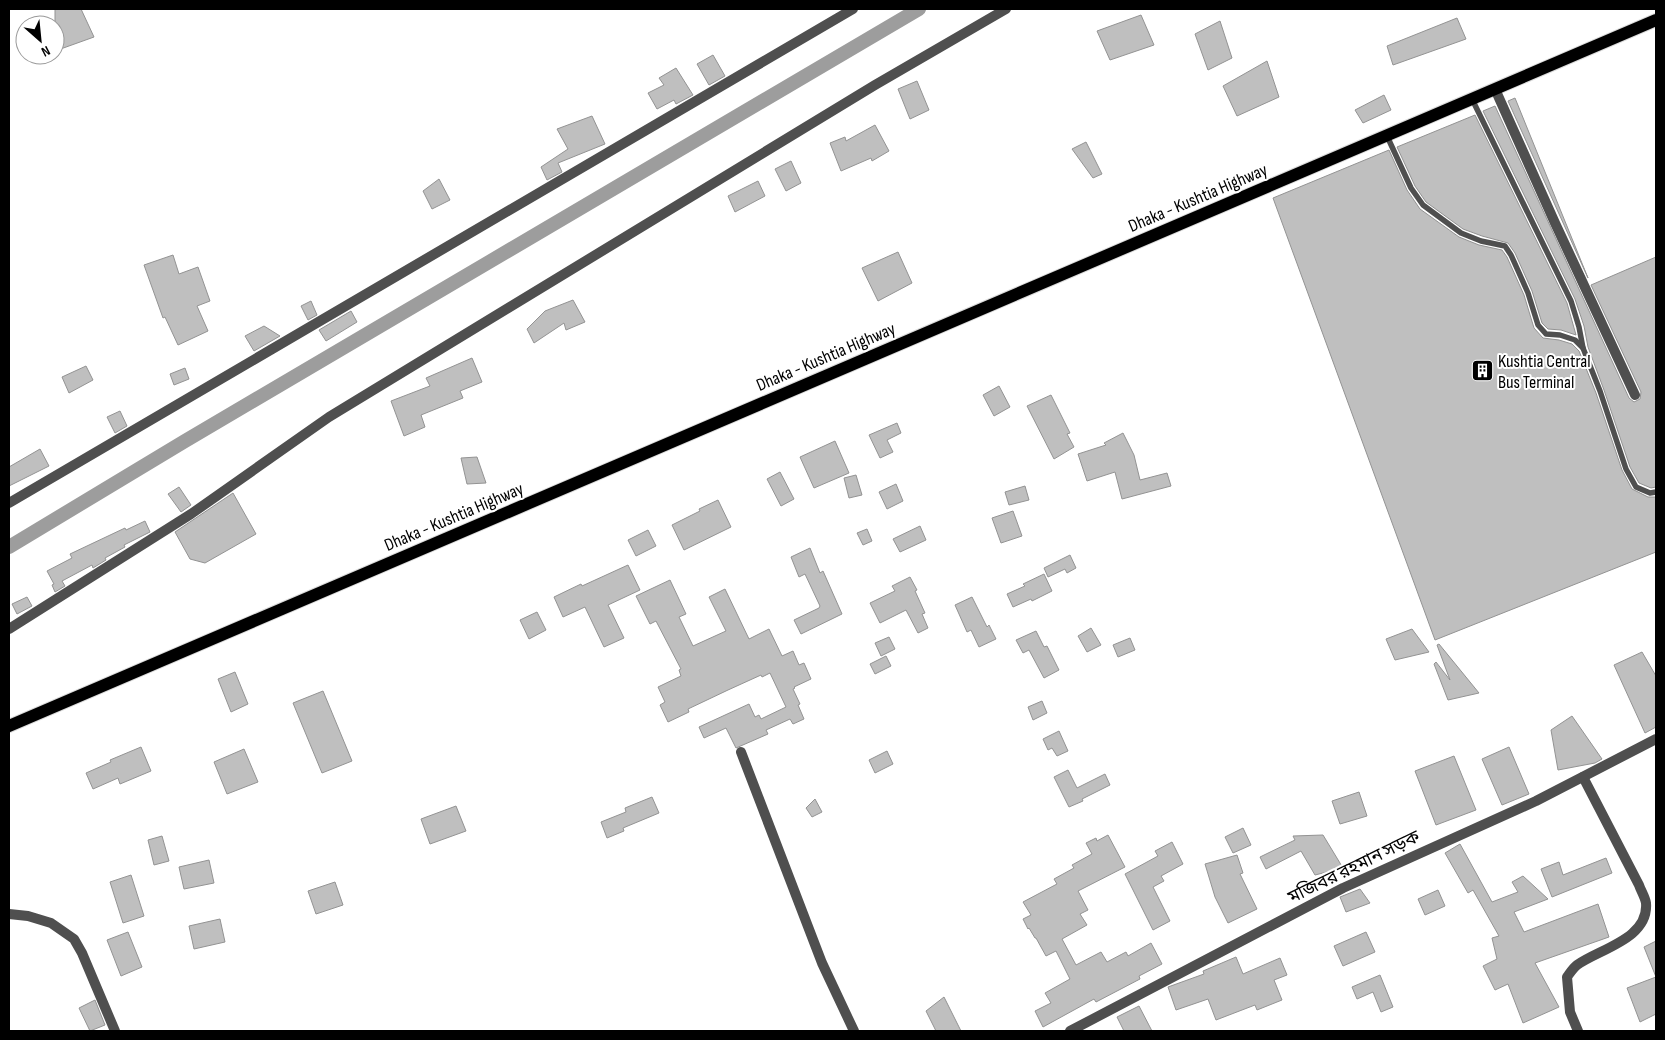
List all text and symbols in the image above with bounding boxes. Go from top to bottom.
north arrow [15,15,65,65]
text: N [38,42,53,60]
street label: Dhaka - Kushtia Highway [1125,159,1271,237]
street label: Dhaka - Kushtia Highway [753,318,899,396]
place label: Kushtia Central Bus Terminal [1498,351,1591,393]
building icon: Kushtia Central Bus Terminal [1470,359,1494,383]
street label: Dhaka - Kushtia Highway [381,478,527,556]
street label: মজিবর রহমান সড়ক [1284,826,1424,908]

